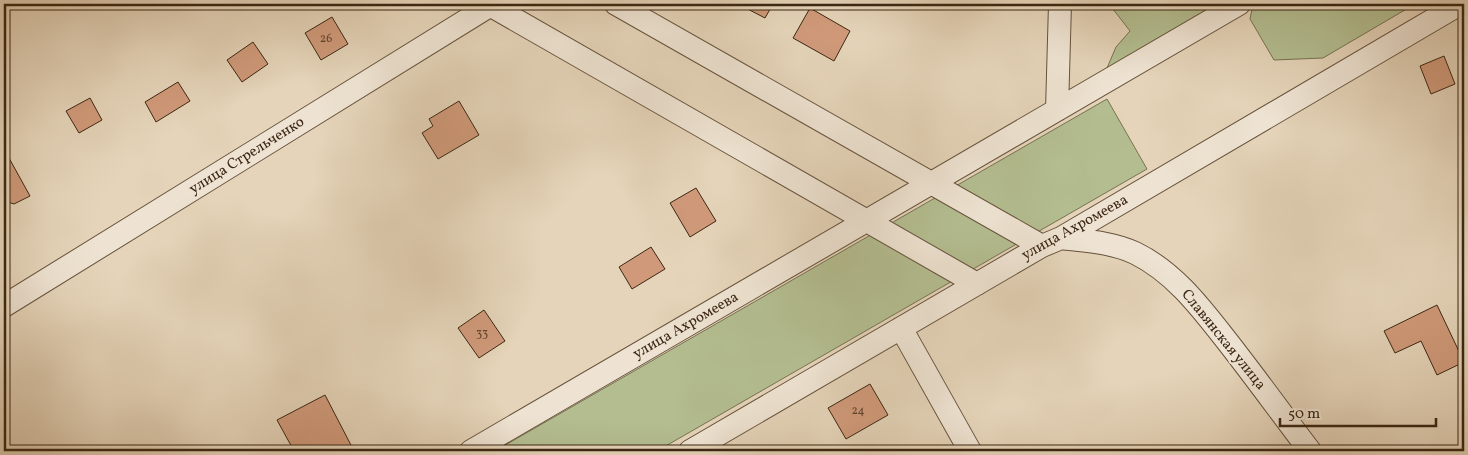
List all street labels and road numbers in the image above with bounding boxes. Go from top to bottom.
street label: улица Стрельченко [185,112,309,200]
street label: улица Ахромеева [1018,190,1132,266]
street label: Славянская улица [1176,285,1270,395]
street label: улица Ахромеева [629,287,743,365]

